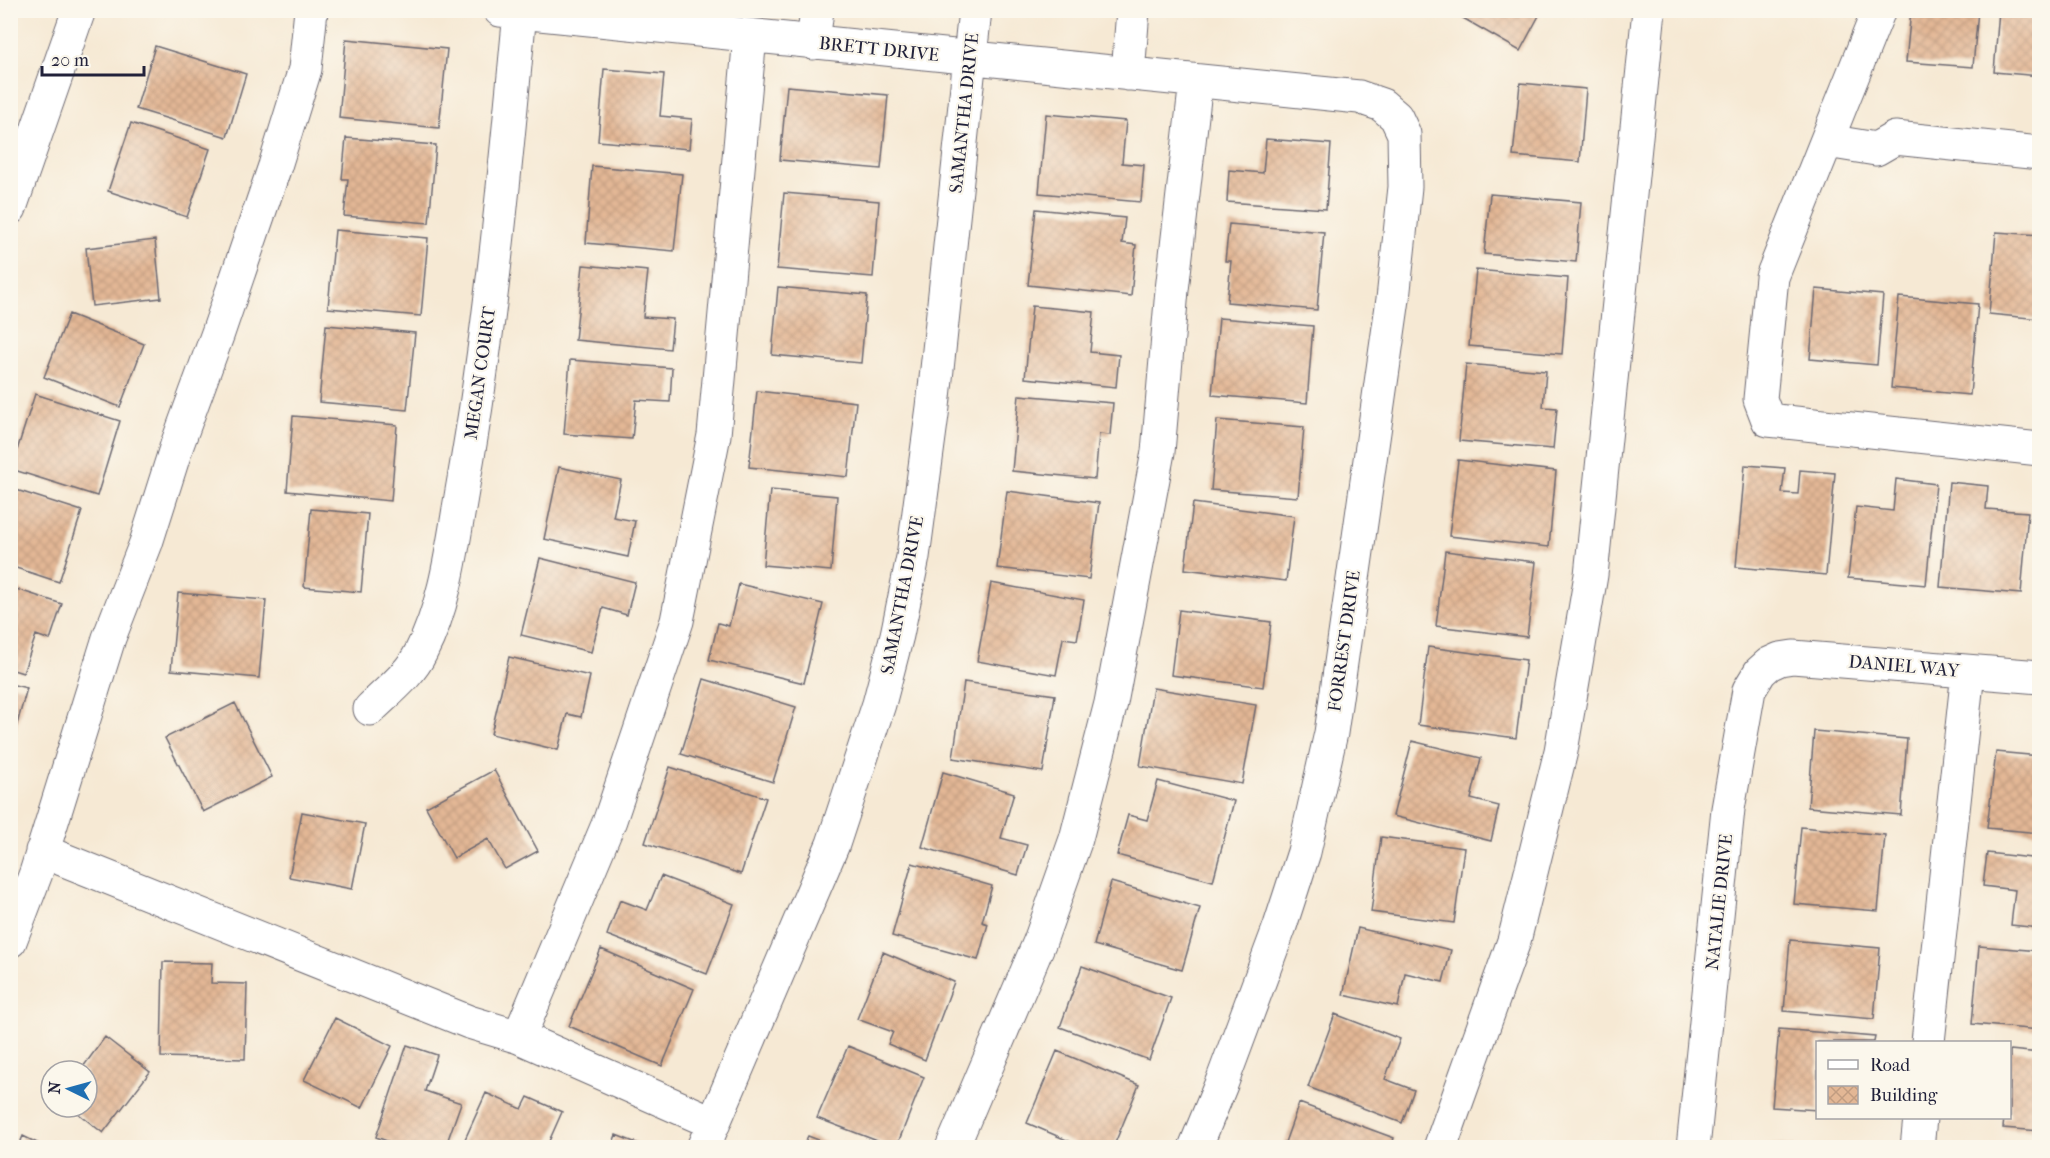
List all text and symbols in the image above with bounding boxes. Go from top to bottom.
street label: SAMANTHA DRIVE [946,32,983,194]
street label: BRETT DRIVE [818,33,940,66]
scale bar [42,39,144,77]
text: 20 m [51,50,89,71]
street label: MEGAN COURT [461,304,500,441]
street label: SAMANTHA DRIVE [877,514,928,676]
street label: FORREST DRIVE [1324,569,1365,713]
street label: DANIEL WAY [1848,651,1961,682]
street label: NATALIE DRIVE [1702,833,1737,971]
legend [1816,1041,2011,1119]
text: Road [1870,1055,1910,1076]
north arrow [39,1059,99,1119]
text: N [45,1080,65,1095]
text: Building [1870,1085,1938,1106]

